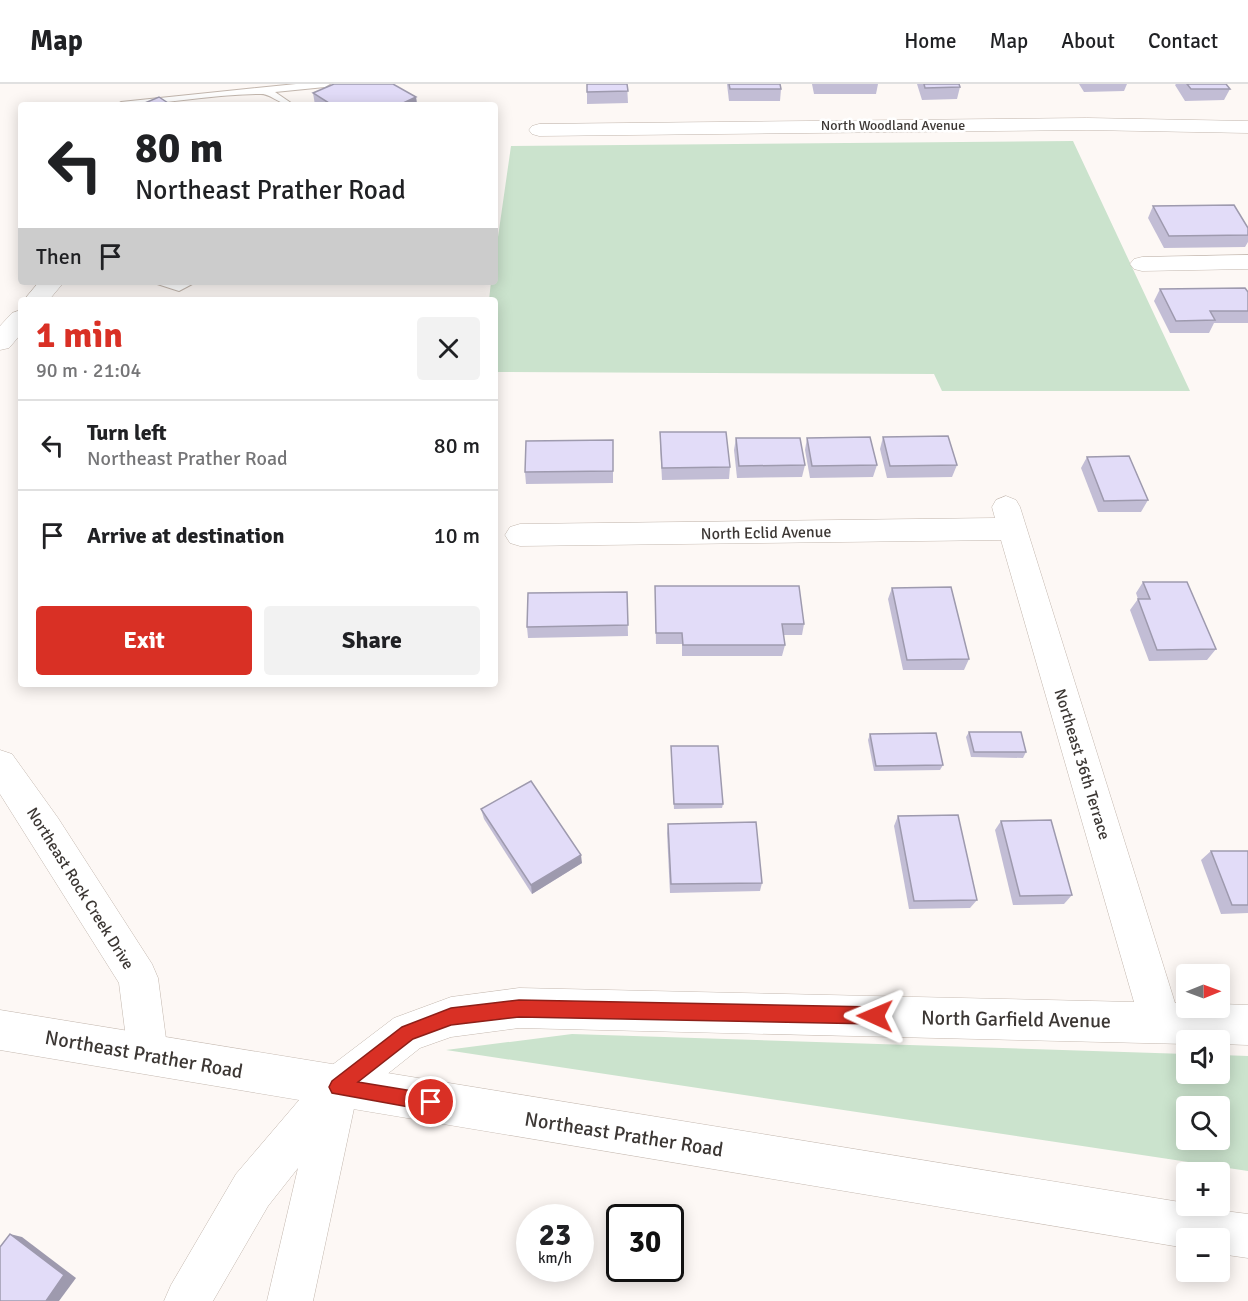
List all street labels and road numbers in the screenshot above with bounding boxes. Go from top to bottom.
street label: North Woodland Avenue [821,117,965,134]
street label: North Eclid Avenue [701,522,832,544]
street label: Northeast 36th Terrace [1050,686,1115,842]
street label: Northeast Rock Creek Drive [22,804,138,973]
street label: North Garfield Avenue [921,1005,1111,1034]
street label: Northeast Prather Road [43,1025,245,1084]
street label: Northeast Prather Road [523,1106,725,1163]

